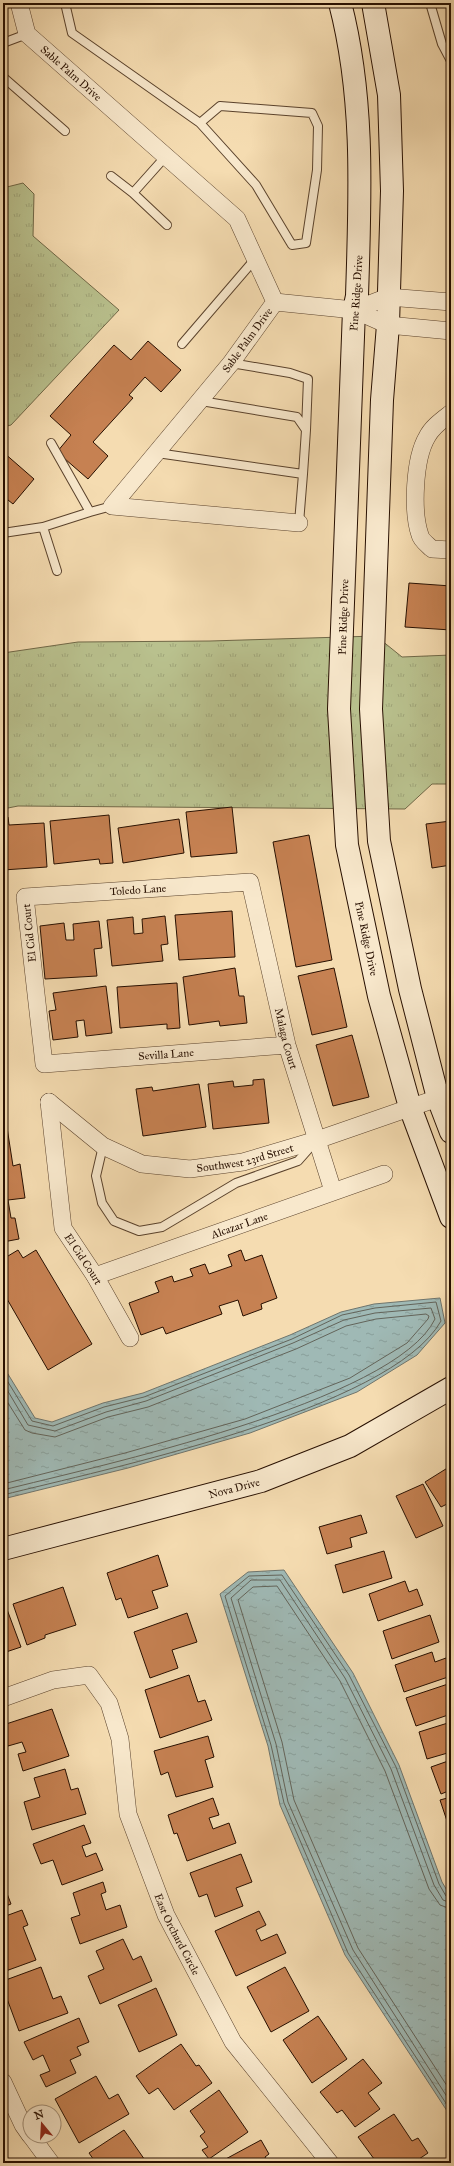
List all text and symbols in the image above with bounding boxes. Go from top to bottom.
street label: Sable Palm Drive [38,43,104,104]
street label: Pine Ridge Drive [347,254,366,331]
street label: Sable Palm Drive [220,305,276,375]
street label: Pine Ridge Drive [336,578,351,655]
street label: Toledo Lane [109,882,167,898]
street label: Pine Ridge Drive [352,900,381,978]
street label: El Cid Court [20,903,39,963]
street label: Malaga Court [272,1007,300,1071]
street label: Sevilla Lane [138,1046,195,1063]
street label: Southwest 23rd Street [196,1141,295,1175]
street label: Alcazar Lane [208,1209,270,1242]
street label: El Cid Court [62,1231,105,1287]
street label: Nova Drive [207,1475,262,1502]
street label: East Orchard Circle [151,1892,203,1978]
north arrow [22,2104,62,2144]
text: N [33,2107,46,2123]

